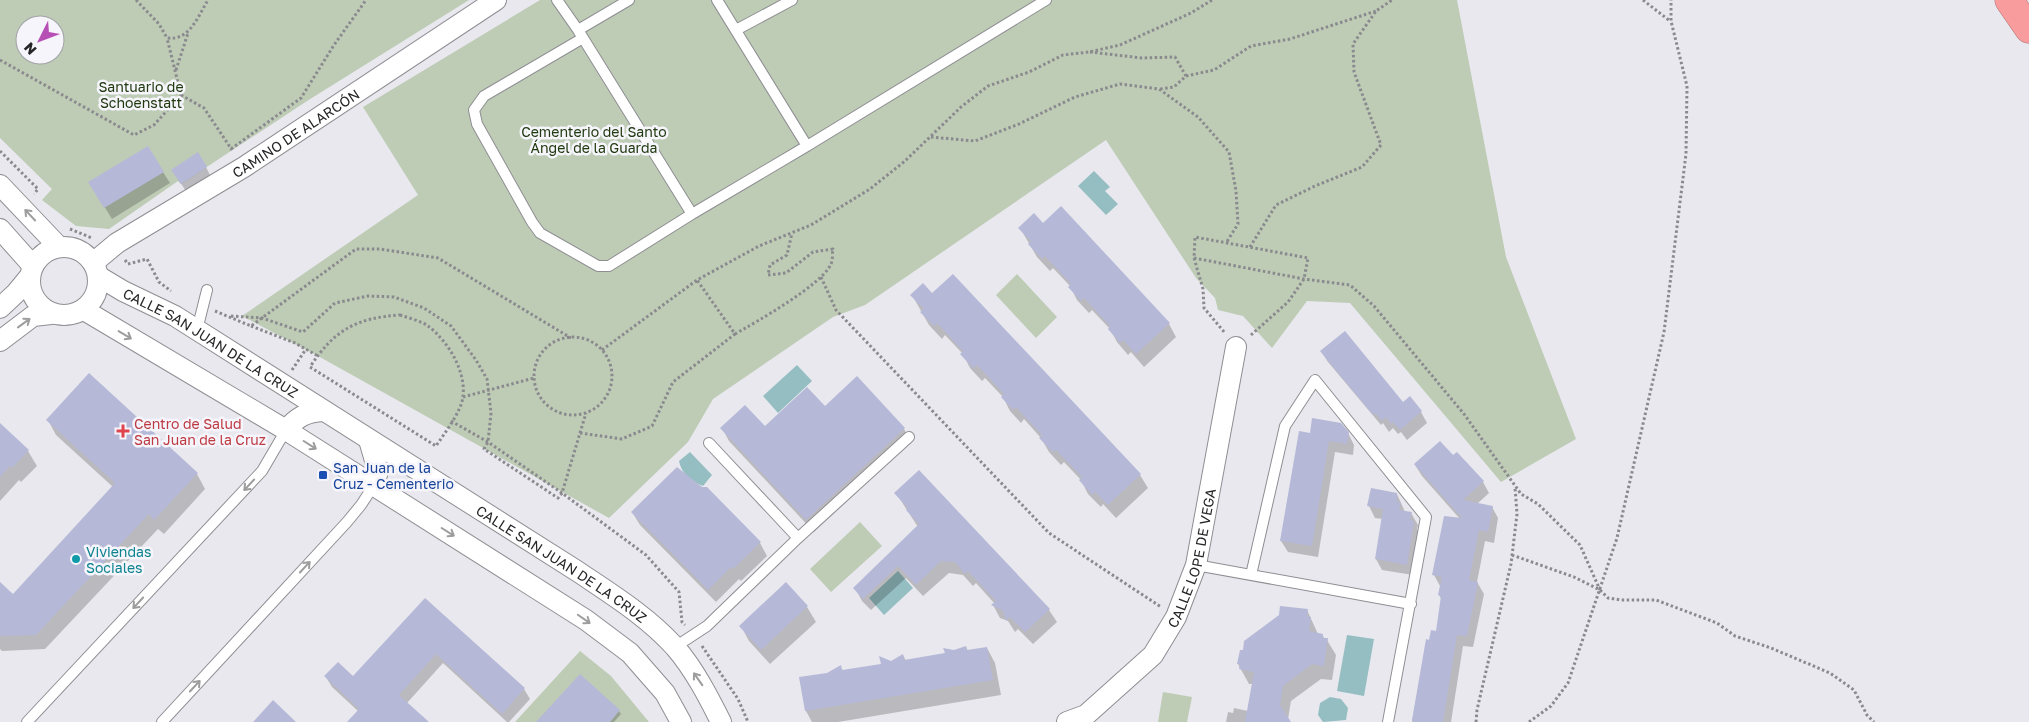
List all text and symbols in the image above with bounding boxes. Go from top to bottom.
north arrow [15,15,65,65]
text: N [20,39,40,59]
park label: Santuario de Schoenstatt [98,78,184,111]
street label: CAMINO DE ALARCÓN [229,85,362,181]
park label: Cementerio del Santo Ángel de la Guarda [521,123,667,156]
one-way arrow [24,209,36,222]
street label: CALLE SAN JUAN DE LA CRUZ [121,284,302,401]
one-way arrow [17,318,31,328]
one-way arrow [118,330,133,340]
place label: Centro de Salud San Juan de la Cruz [134,415,266,448]
marker: Centro de Salud San Juan de la Cruz [116,424,130,438]
one-way arrow [303,440,317,451]
place label: San Juan de la Cruz - Cementerio [333,459,454,492]
marker: San Juan de la Cruz - Cementerio [317,469,329,481]
one-way arrow [243,478,255,491]
street label: CALLE LOPE DE VEGA [1163,486,1219,631]
street label: CALLE SAN JUAN DE LA CRUZ [473,501,651,626]
one-way arrow [440,527,454,537]
place label: Viviendas Sociales [86,543,151,576]
marker: Viviendas Sociales [70,553,82,565]
one-way arrow [299,561,311,573]
one-way arrow [132,597,144,610]
one-way arrow [577,614,591,624]
one-way arrow [693,673,703,687]
one-way arrow [189,680,201,693]

